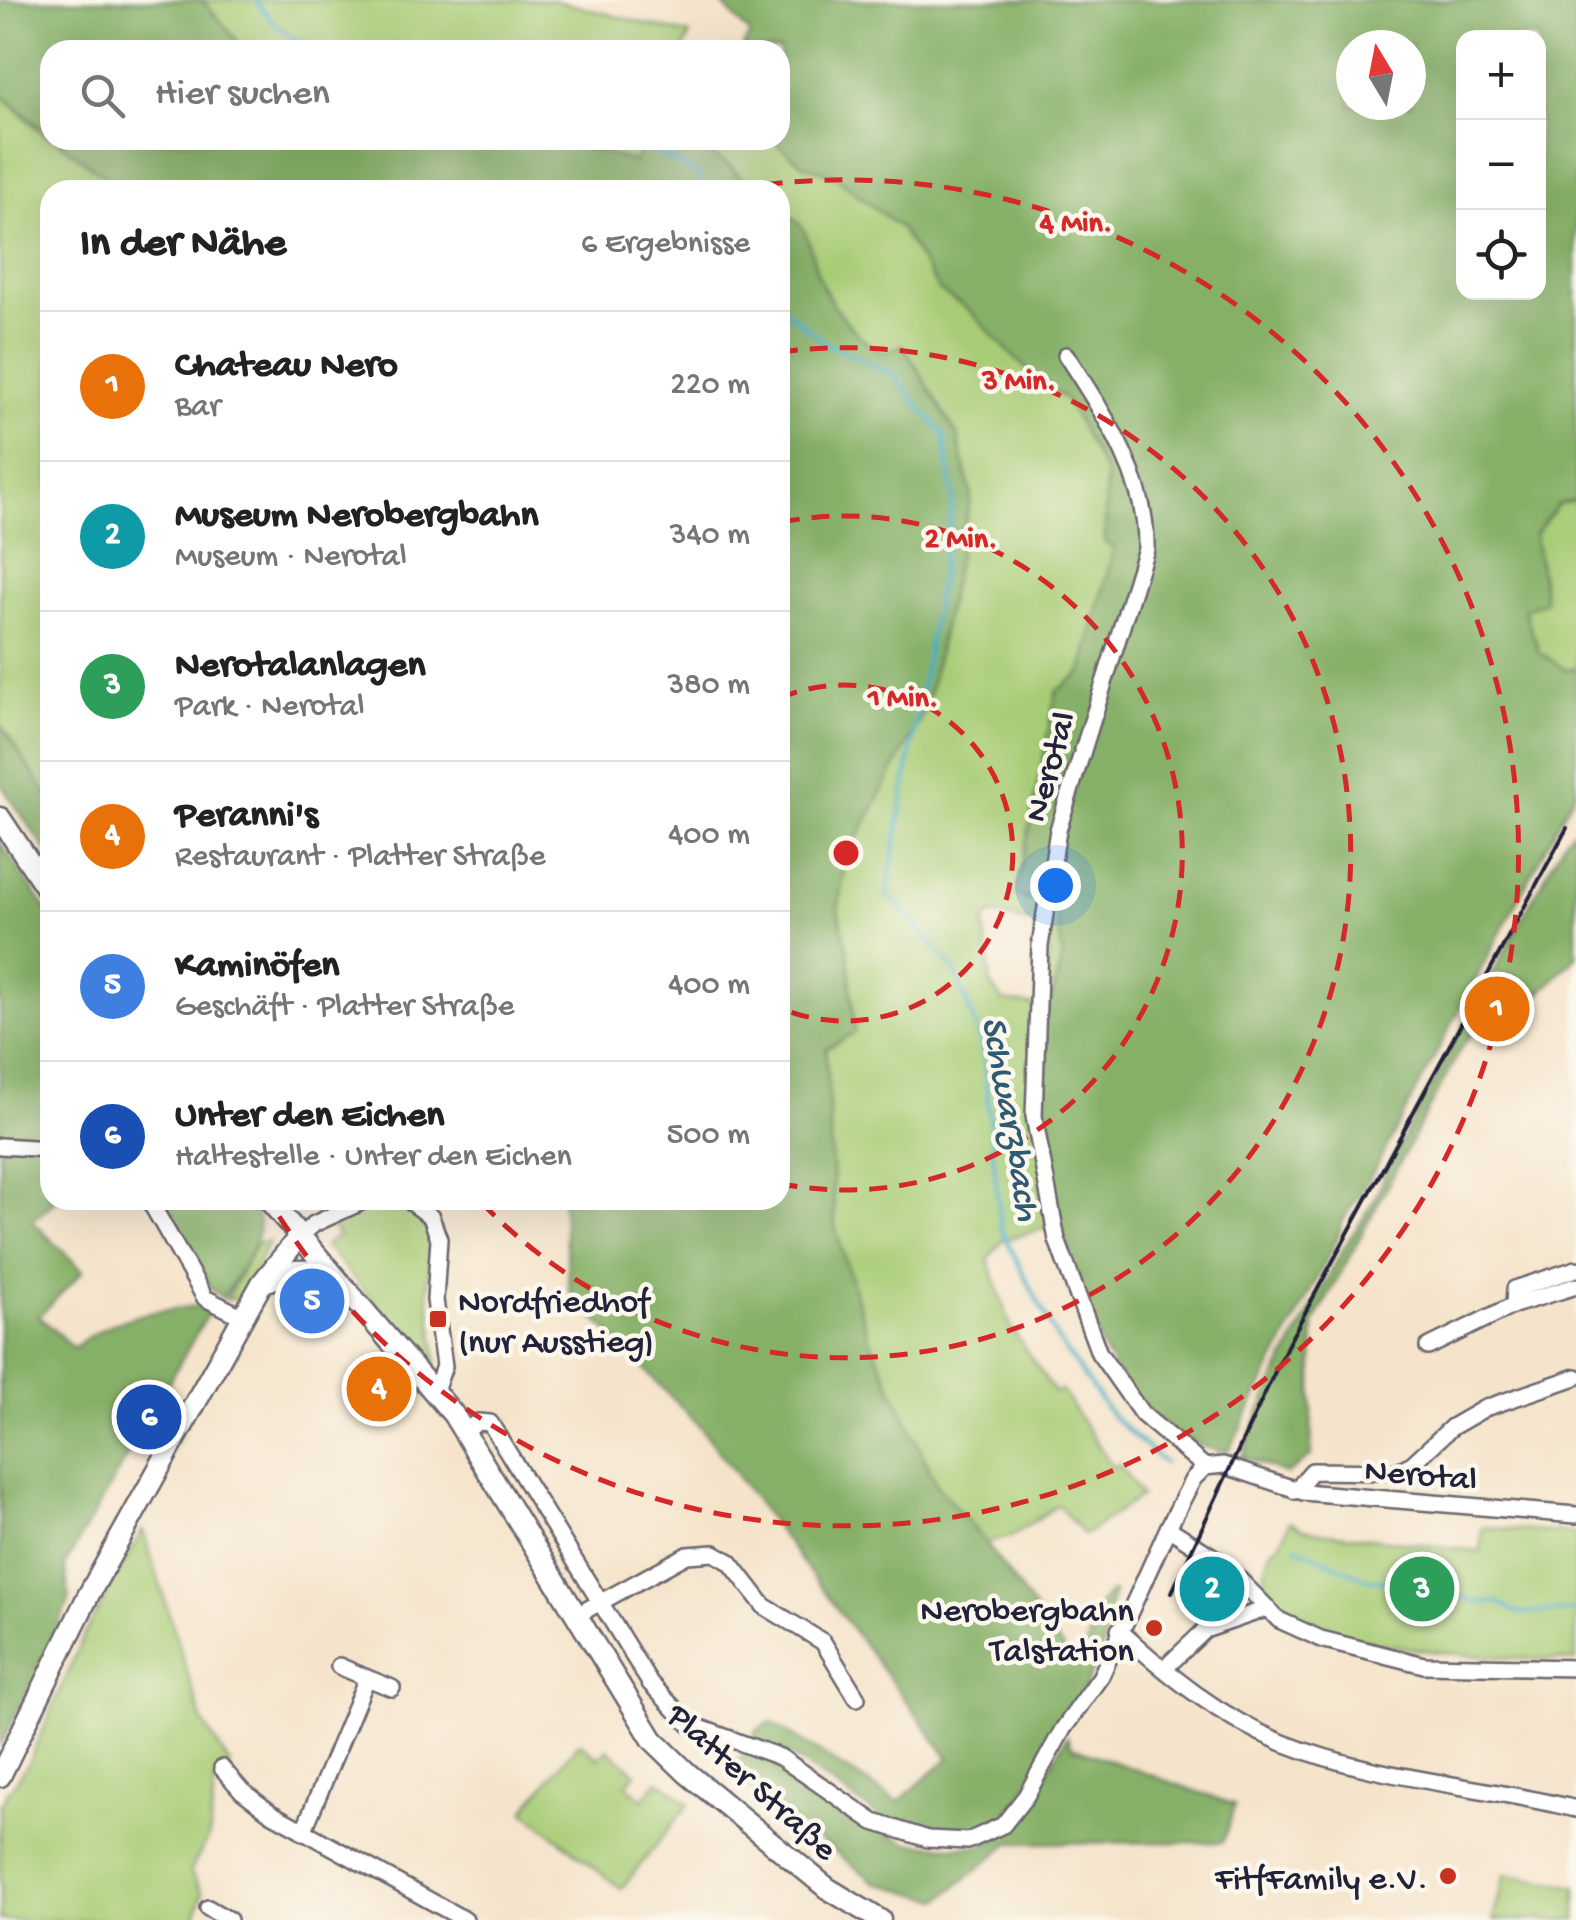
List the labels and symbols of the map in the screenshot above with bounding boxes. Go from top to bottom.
north arrow [1336,30,1426,120]
text: 4 Min. [1039,208,1112,243]
text: 3 Min. [981,366,1056,401]
text: 2 Min. [925,524,997,559]
text: 1 Min. [867,683,938,718]
street label: Nerotal [1017,708,1088,827]
centre of rings [828,835,864,871]
your location [1030,860,1081,911]
pin: 1 [1464,972,1530,1046]
water label: Schwarzbach [969,1014,1048,1225]
pin: 5 [280,1264,344,1338]
place label: Nordfriedhof (nur Ausstieg) [458,1284,654,1365]
marker: Nordfriedhof (nur Ausstieg) [427,1308,449,1330]
pin: 4 [346,1352,412,1426]
pin: 6 [116,1380,182,1454]
street label: Nerotal [1362,1452,1479,1503]
pin: 2 [1180,1552,1244,1626]
pin: 3 [1390,1552,1454,1626]
place label: Nerobergbahn Talstation [920,1593,1134,1674]
marker: Nerobergbahn Talstation [1143,1617,1165,1639]
street label: Platter Straße [656,1696,845,1872]
place label: FitfFamily e.V. [1214,1861,1428,1902]
marker: FitfFamily e.V. [1437,1865,1459,1887]

